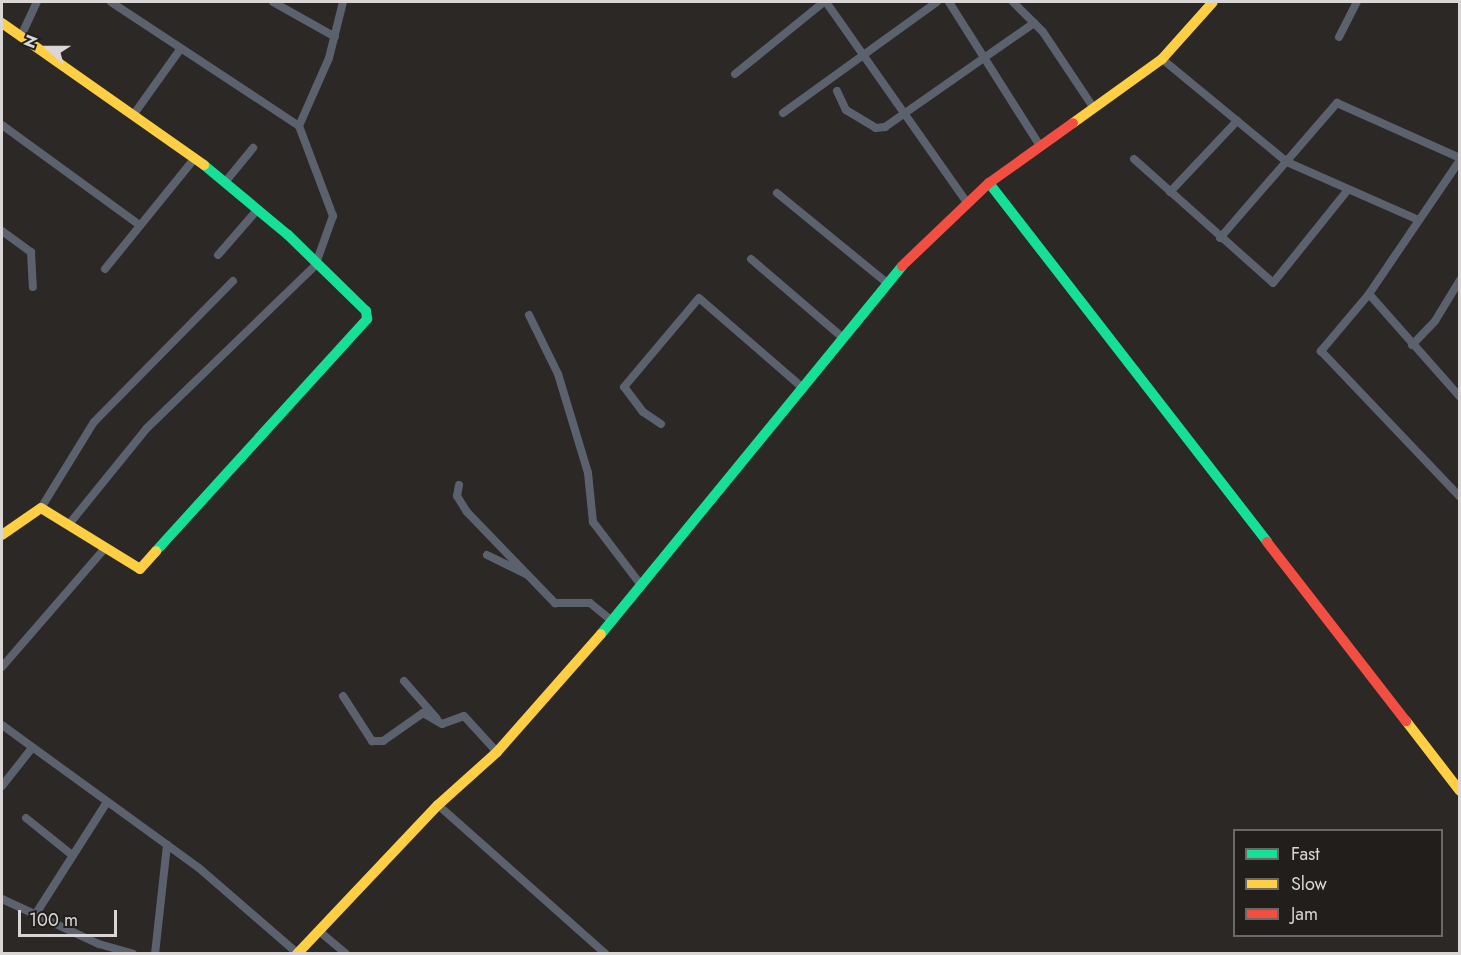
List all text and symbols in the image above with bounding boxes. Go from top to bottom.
north arrow [18,18,78,78]
text: N [18,31,44,51]
legend [1233,829,1443,937]
text: Fast [1291,841,1320,867]
text: Slow [1291,871,1327,897]
scale bar [21,898,120,936]
text: Jam [1291,901,1318,927]
text: 100 m [29,907,78,933]

